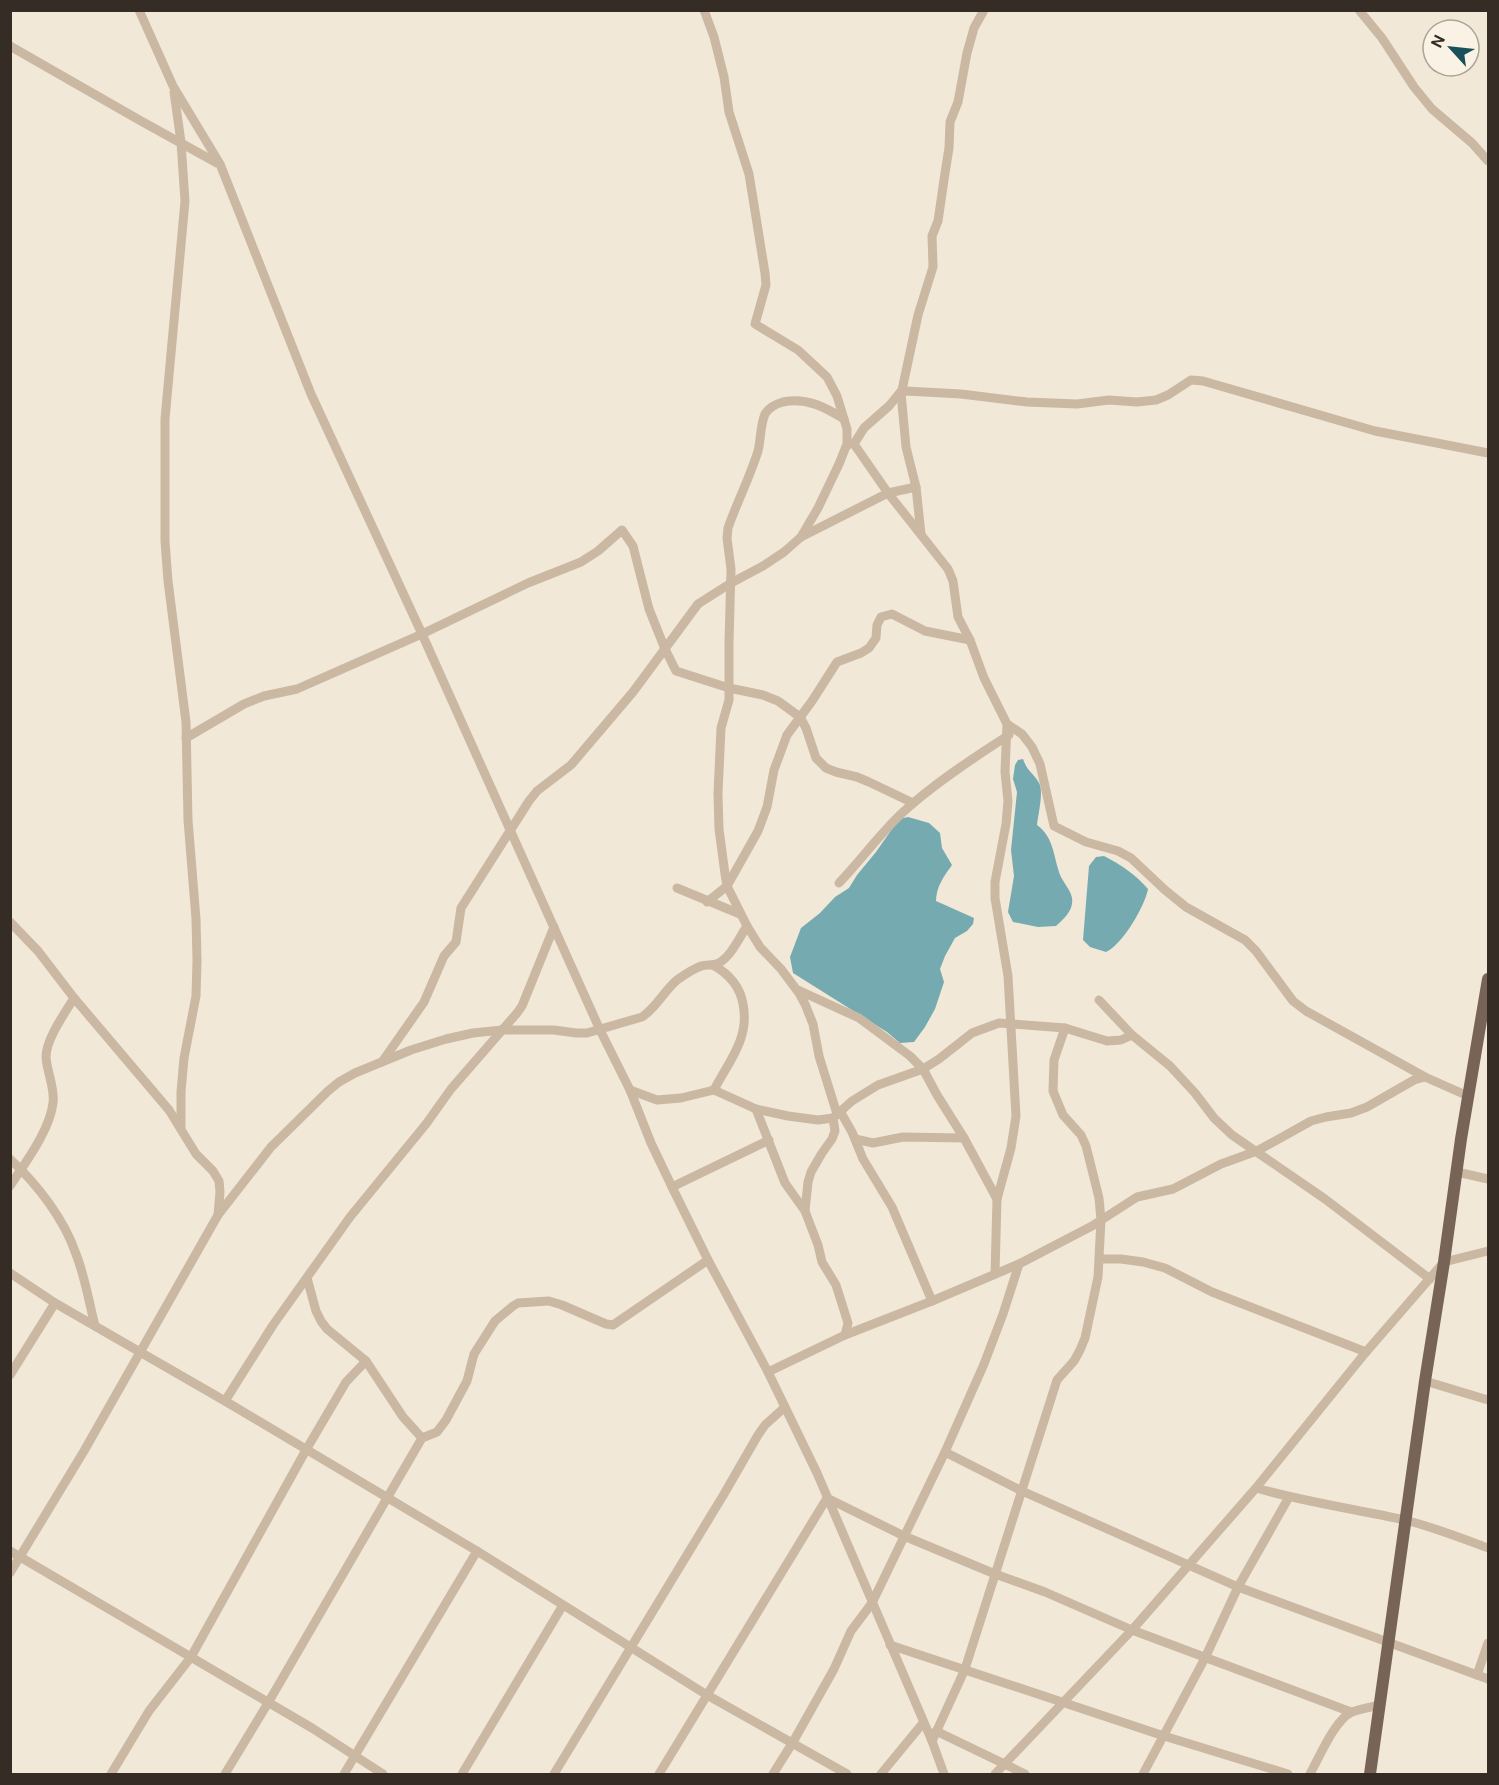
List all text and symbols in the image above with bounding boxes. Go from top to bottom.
north arrow [1421,18,1481,78]
text: N [1426,31,1450,51]

